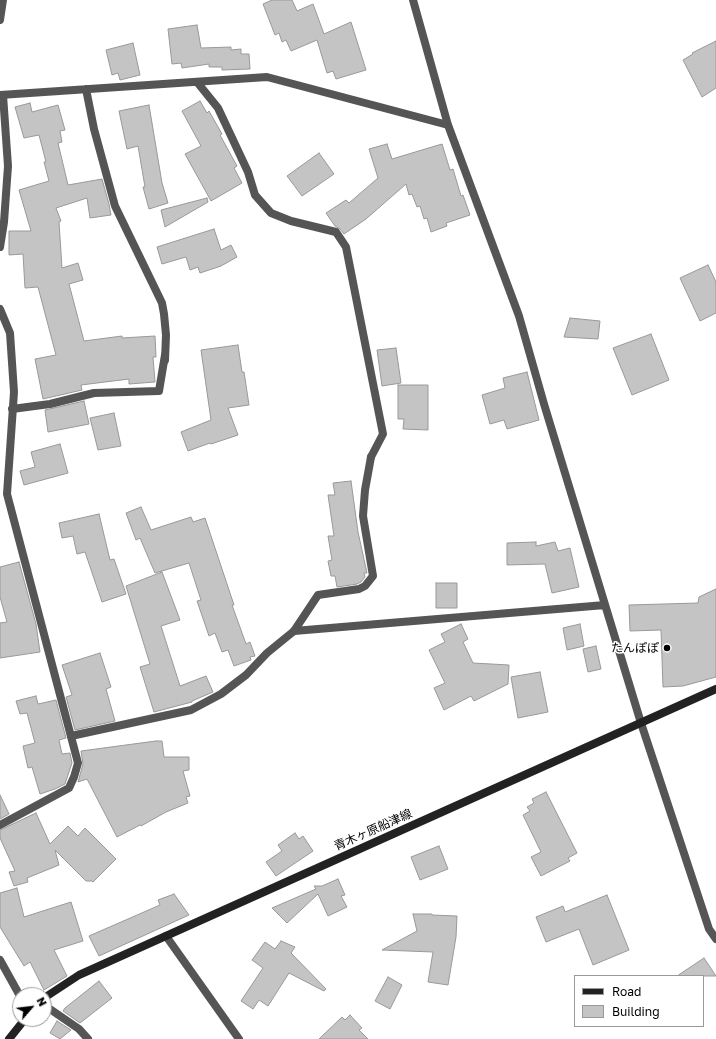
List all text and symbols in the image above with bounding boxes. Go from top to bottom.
place label: たんぽぽ [611,641,659,655]
marker: たんぽぽ [662,643,672,653]
street label: 青木ヶ原船津線 [332,806,414,854]
legend [574,975,704,1027]
text: Road [612,984,641,999]
north arrow [12,987,52,1027]
text: N [34,995,50,1008]
text: Building [612,1004,660,1019]

